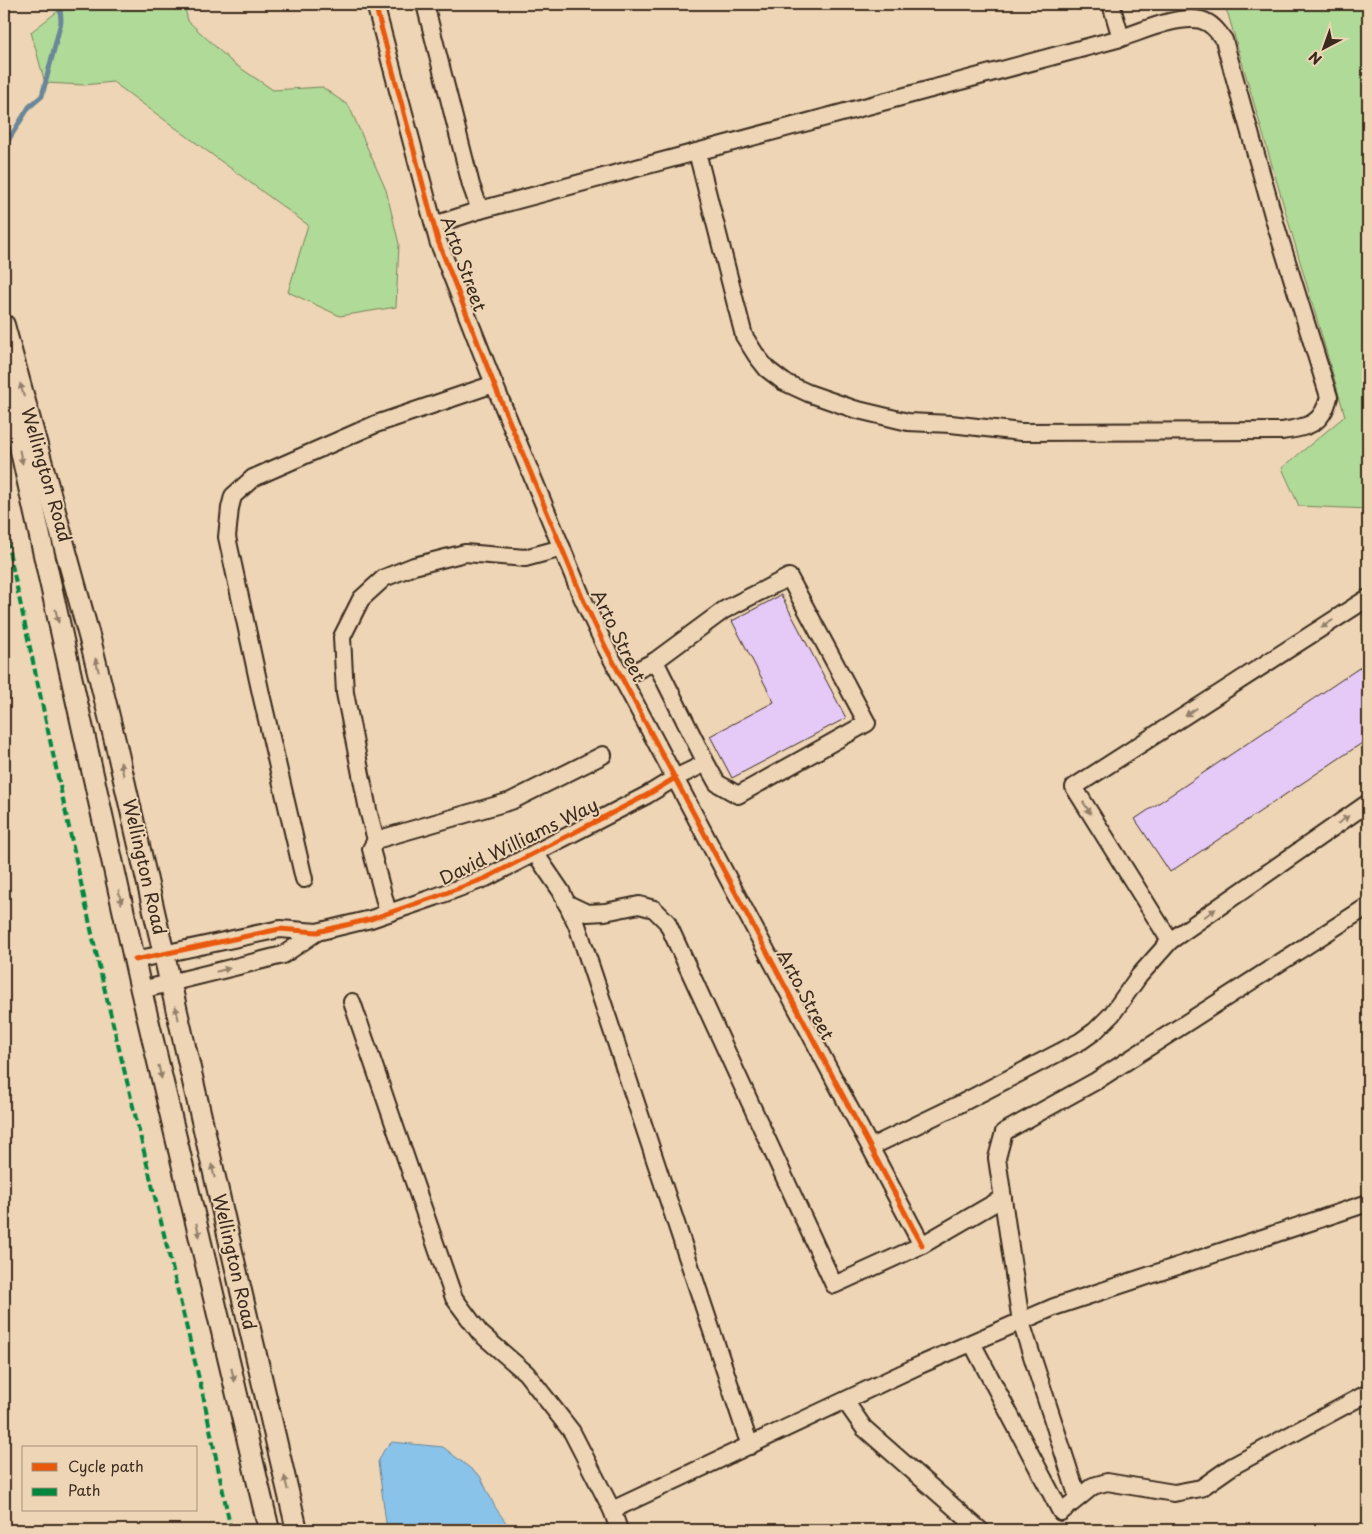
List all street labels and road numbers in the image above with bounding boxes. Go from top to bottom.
street label: Arto Street [435,212,494,315]
street label: Wellington Road [15,404,80,545]
street label: Arto Street [585,585,653,686]
street label: David Williams Way [434,790,602,891]
street label: Wellington Road [117,796,174,937]
street label: Arto Street [771,944,842,1045]
street label: Wellington Road [207,1191,264,1332]

